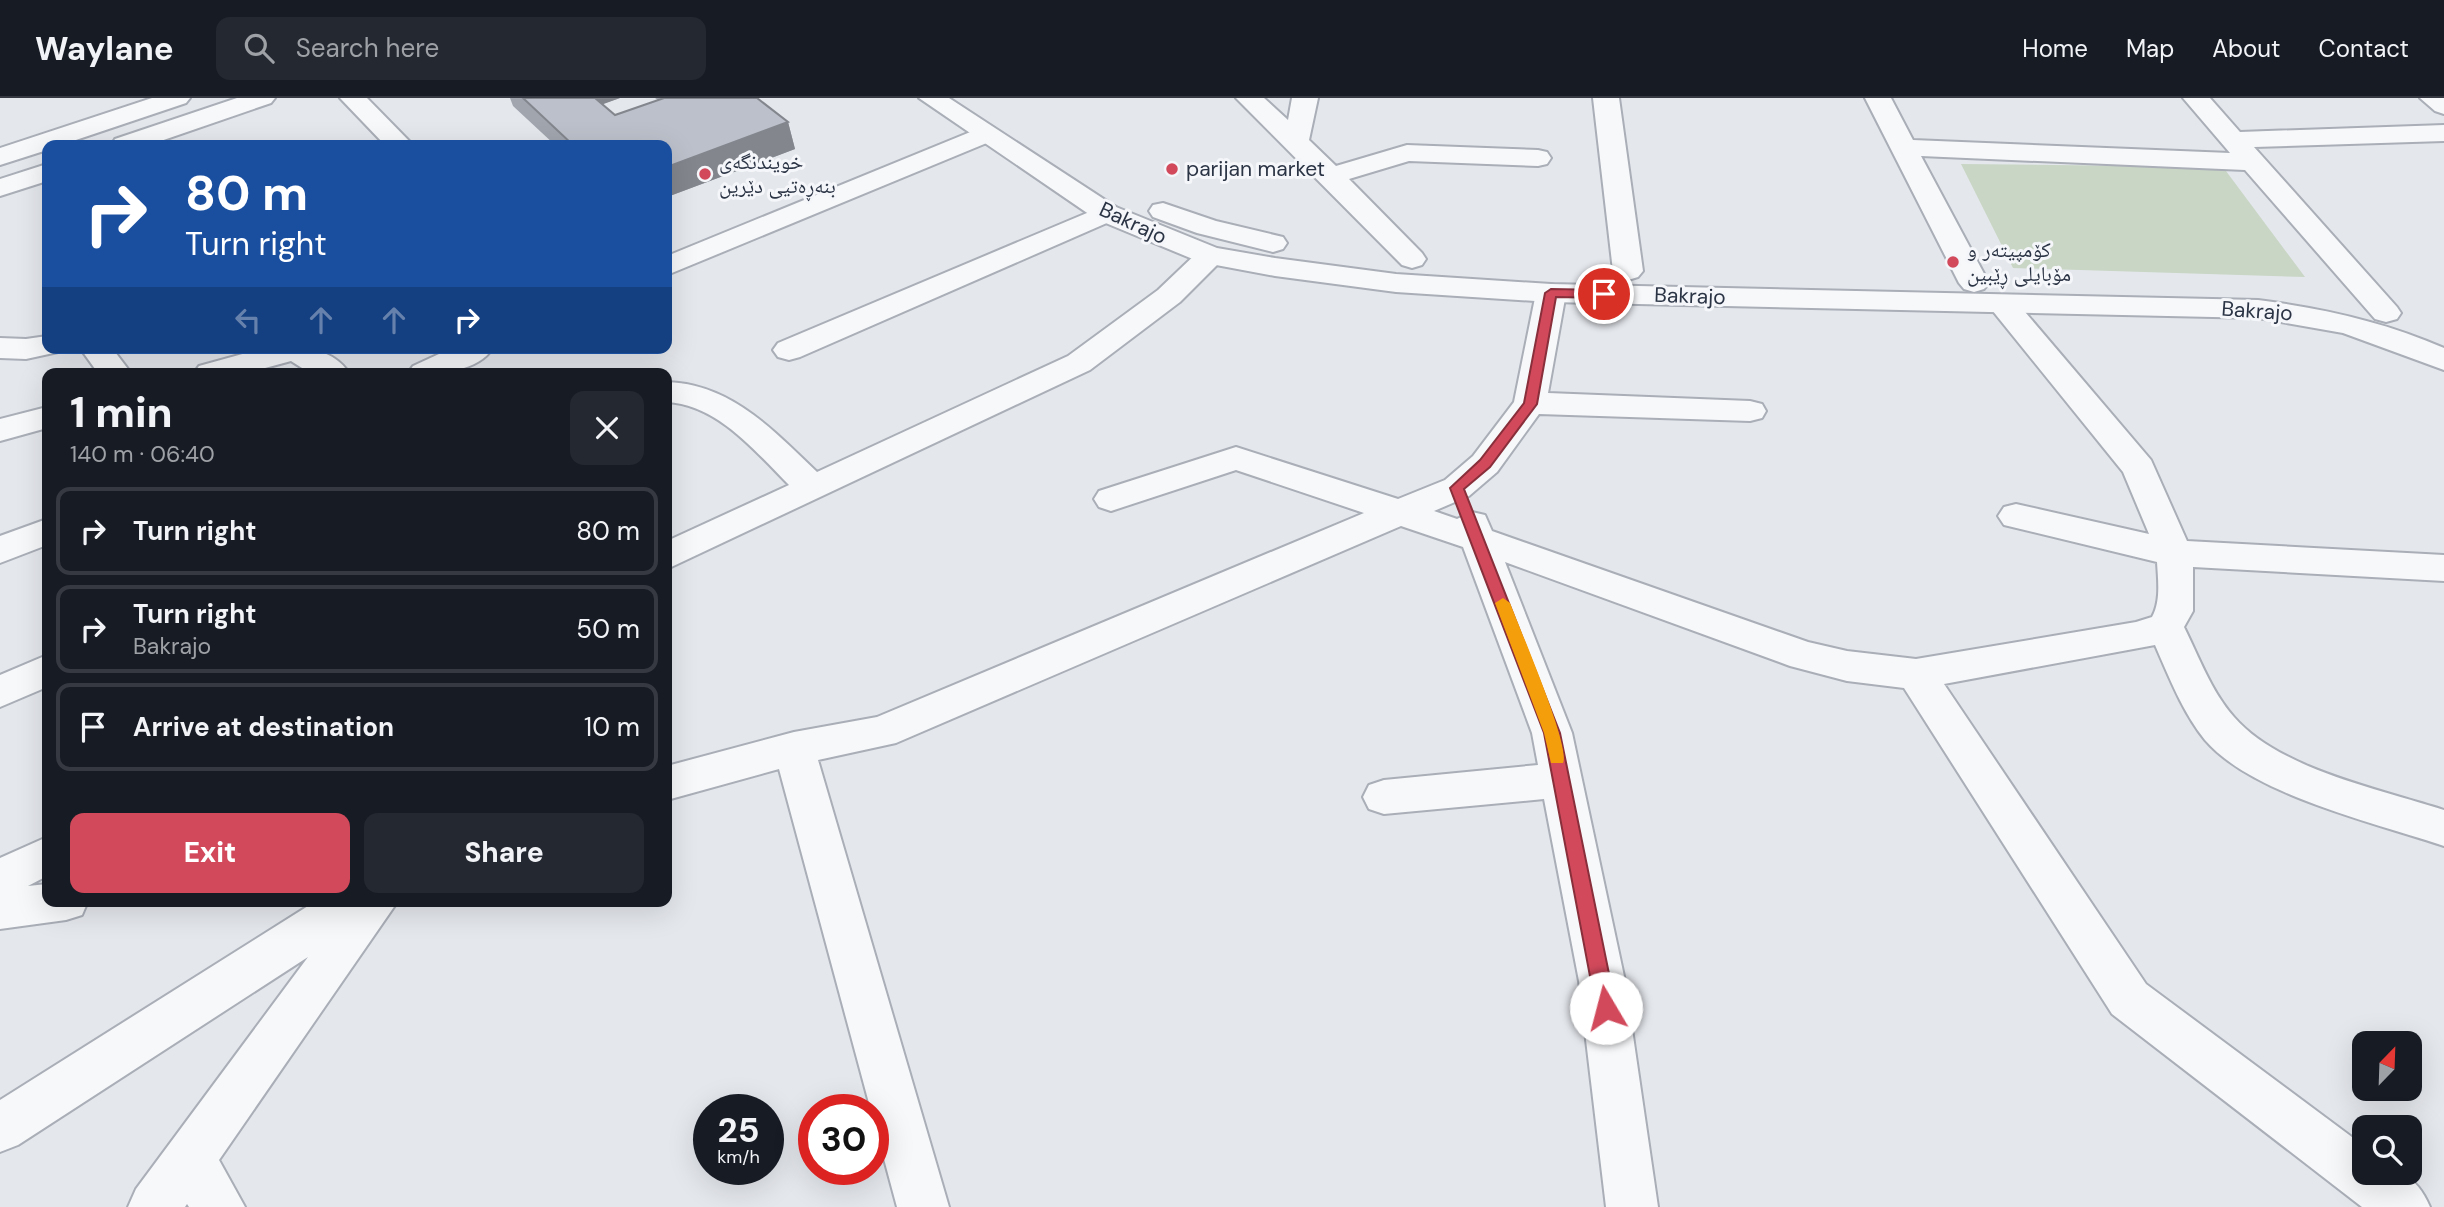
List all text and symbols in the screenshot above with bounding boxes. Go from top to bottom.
search box [216,17,706,80]
text: Waylane [35,27,174,70]
icon: search [240,29,278,67]
text: Search here [296,31,439,65]
text: Home [2022,33,2088,64]
text: Map [2126,33,2174,64]
text: About [2212,33,2281,64]
text: Contact [2319,33,2409,64]
place label: خویندنگەی بنەڕەتیی دێرین [719,148,836,202]
place label: parijan market [1186,155,1325,183]
text: 80 m [185,161,308,225]
marker: parijan market [1164,161,1180,177]
marker: خویندنگەی بنەڕەتیی دێرین [697,166,713,182]
icon: right [70,168,161,259]
street label: Bakrajo [1095,195,1171,251]
text: Turn right [185,223,327,265]
place label: کۆمپیتەر و مۆبایلی ڕێبین [1967,236,2071,290]
marker: کۆمپیتەر و مۆبایلی ڕێبین [1945,254,1961,270]
pin [1574,264,1634,324]
icon: arrive [1585,275,1623,313]
street label: Bakrajo [1654,281,1726,311]
street label: Bakrajo [2220,295,2294,327]
icon: left [229,301,267,339]
icon: ahead [302,301,340,339]
icon: ahead [375,301,413,339]
icon: right [448,301,486,339]
text: 1 min [70,385,173,440]
button: close [570,391,644,465]
text: 140 m · 06:40 [70,439,215,469]
icon: right [74,512,112,550]
text: Turn right [133,514,257,548]
text: 80 m [576,514,640,548]
text: Turn right [133,597,257,631]
icon: right [74,610,112,648]
text: 50 m [576,612,640,646]
text: Bakrajo [133,631,211,661]
icon: arrive [74,708,112,746]
text: Arrive at destination [133,710,394,744]
text: 10 m [584,710,640,744]
button: Exit [70,813,350,893]
button: Share [364,813,644,893]
position arrow [1569,971,1643,1045]
north arrow [2352,1031,2422,1101]
map controls [2352,1031,2422,1185]
speed limit sign: 30 [798,1094,889,1185]
text: 25 [718,1107,759,1153]
button: search [2352,1115,2422,1185]
text: km/h [717,1145,760,1169]

